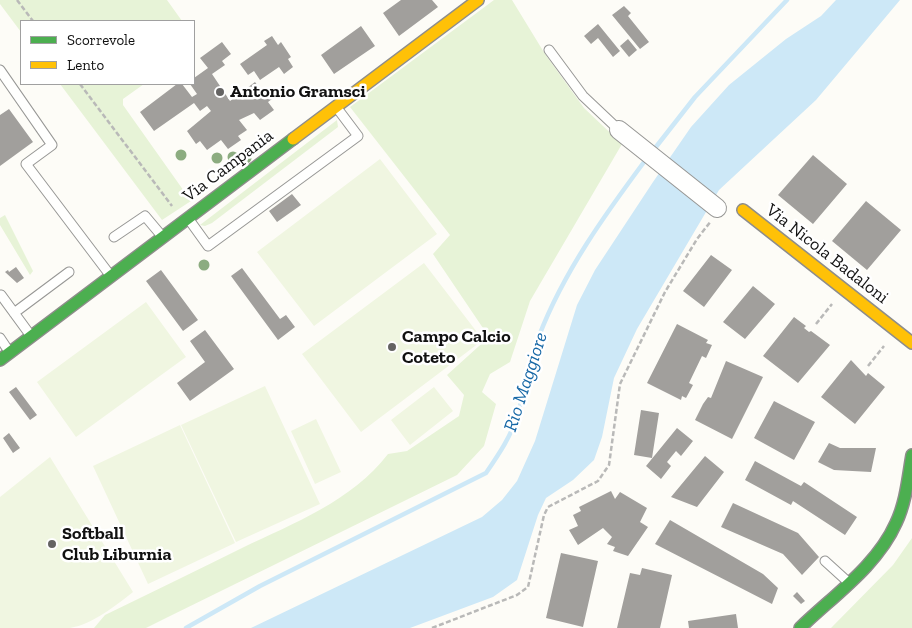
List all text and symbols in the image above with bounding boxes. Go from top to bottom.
legend [20,20,195,85]
text: Scorrevole [67,31,135,49]
text: Lento [67,56,104,74]
place label: Antonio Gramsci [230,81,366,103]
marker: Antonio Gramsci [214,86,226,98]
street label: Via Campania [179,125,277,207]
street label: Via Nicola Badaloni [761,199,893,309]
place label: Campo Calcio Coteto [402,326,511,368]
water label: Rio Maggiore [499,329,553,435]
marker: Campo Calcio Coteto [386,341,398,353]
place label: Softball Club Liburnia [62,523,172,566]
marker: Softball Club Liburnia [46,538,58,550]

